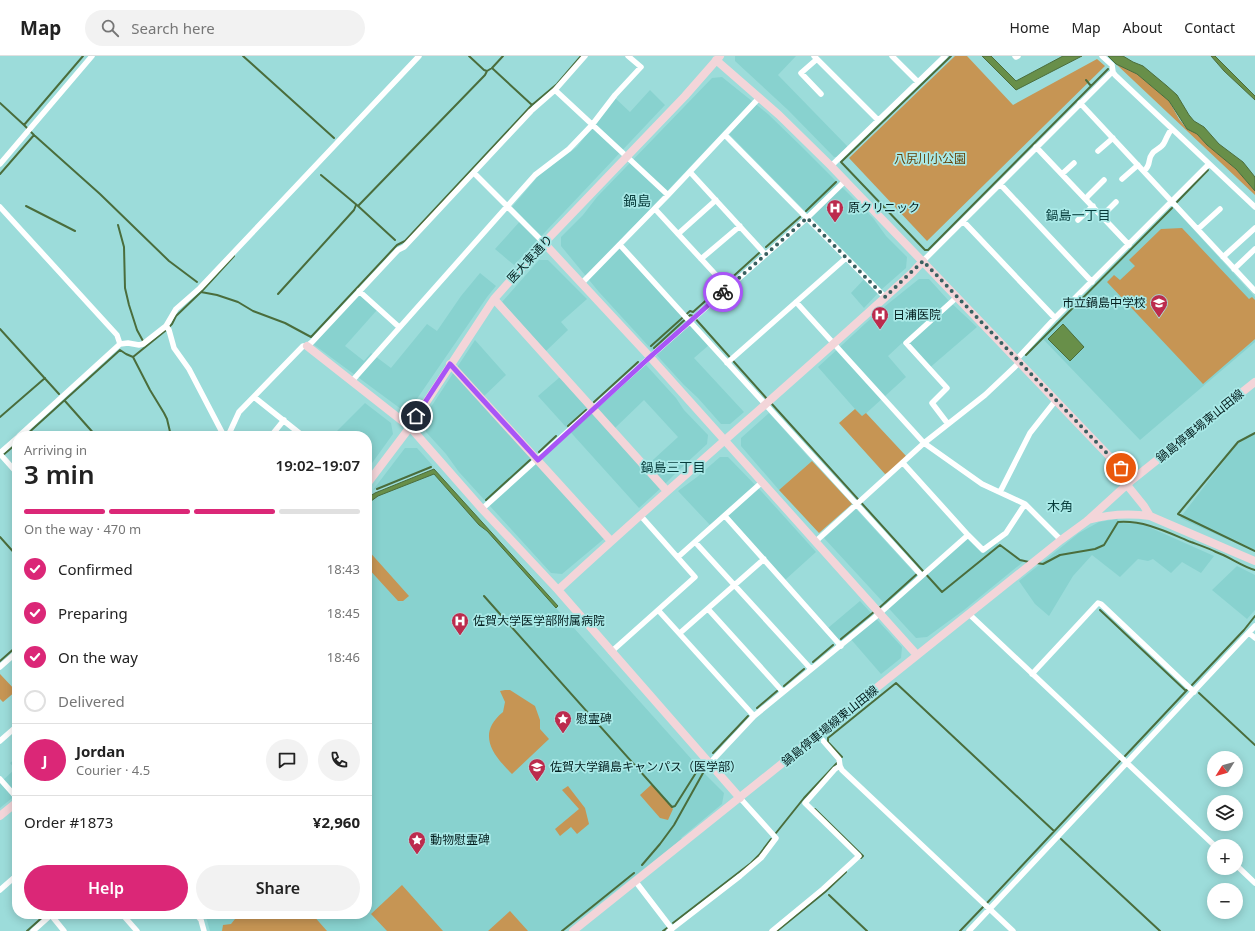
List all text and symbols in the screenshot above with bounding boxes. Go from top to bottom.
search box [85,10,365,46]
text: Map [20,15,61,41]
icon: search [99,17,121,39]
text: Search here [131,18,215,38]
text: Home [1010,18,1049,37]
text: Map [1071,18,1101,37]
text: About [1123,18,1162,37]
text: Contact [1184,18,1235,37]
park label: 八尻川小公園 [894,150,966,167]
district label: 鍋島 [623,191,651,210]
hospital icon: 原クリニック [825,198,845,223]
place label: 原クリニック [848,199,920,216]
district label: 鍋島一丁目 [1045,206,1111,224]
street label: 医大東通り [503,231,556,286]
courier [703,272,743,312]
icon: bike [712,281,734,303]
school or university icon: 市立鍋島中学校 [1149,293,1169,318]
place label: 市立鍋島中学校 [1062,294,1146,311]
hospital icon: 日浦医院 [870,305,890,330]
place label: 日浦医院 [893,306,941,323]
street label: 鍋島停車場東山田線 [1152,385,1247,466]
pin [399,399,433,433]
icon: home [405,405,427,427]
text: Arriving in [24,441,87,459]
pin [1104,451,1138,485]
text: 19:02–19:07 [276,455,360,475]
text: 3 min [24,456,95,492]
icon: bag [1110,457,1132,479]
district label: 鍋島三丁目 [640,458,706,476]
district label: 木角 [1047,497,1073,515]
text: On the way · 470 m [24,520,141,538]
icon: check [24,558,46,580]
text: Confirmed [58,559,133,579]
text: 18:43 [327,560,360,578]
icon: check [24,602,46,624]
text: Preparing [58,603,128,623]
text: 18:45 [327,604,360,622]
hospital icon: 佐賀大学医学部附属病院 [450,611,470,636]
place label: 佐賀大学医学部附属病院 [473,612,605,629]
icon: check [24,646,46,668]
text: On the way [58,647,138,667]
text: 18:46 [327,648,360,666]
street label: 鍋島停車場線東山田線 [778,681,882,770]
text: Delivered [58,691,125,711]
place icon: 慰霊碑 [553,709,573,734]
place label: 慰霊碑 [576,710,612,727]
button: chat [266,739,308,781]
button: phone [318,739,360,781]
text: Jordan [76,741,125,761]
text: J [43,750,47,770]
north arrow [1207,751,1243,787]
map controls [1207,751,1243,919]
school or university icon: 佐賀大学鍋島キャンパス（医学部） [527,757,547,782]
place label: 佐賀大学鍋島キャンパス（医学部） [550,758,742,775]
text: Courier · 4.5 [76,761,150,779]
button: layers [1207,795,1243,831]
text: Order #1873 [24,812,113,832]
text: ¥2,960 [313,812,360,832]
place icon: 動物慰霊碑 [407,830,427,855]
place label: 動物慰霊碑 [430,831,490,848]
button: + [1207,839,1243,875]
button: Help [24,865,188,911]
button: Share [196,865,360,911]
button: − [1207,883,1243,919]

